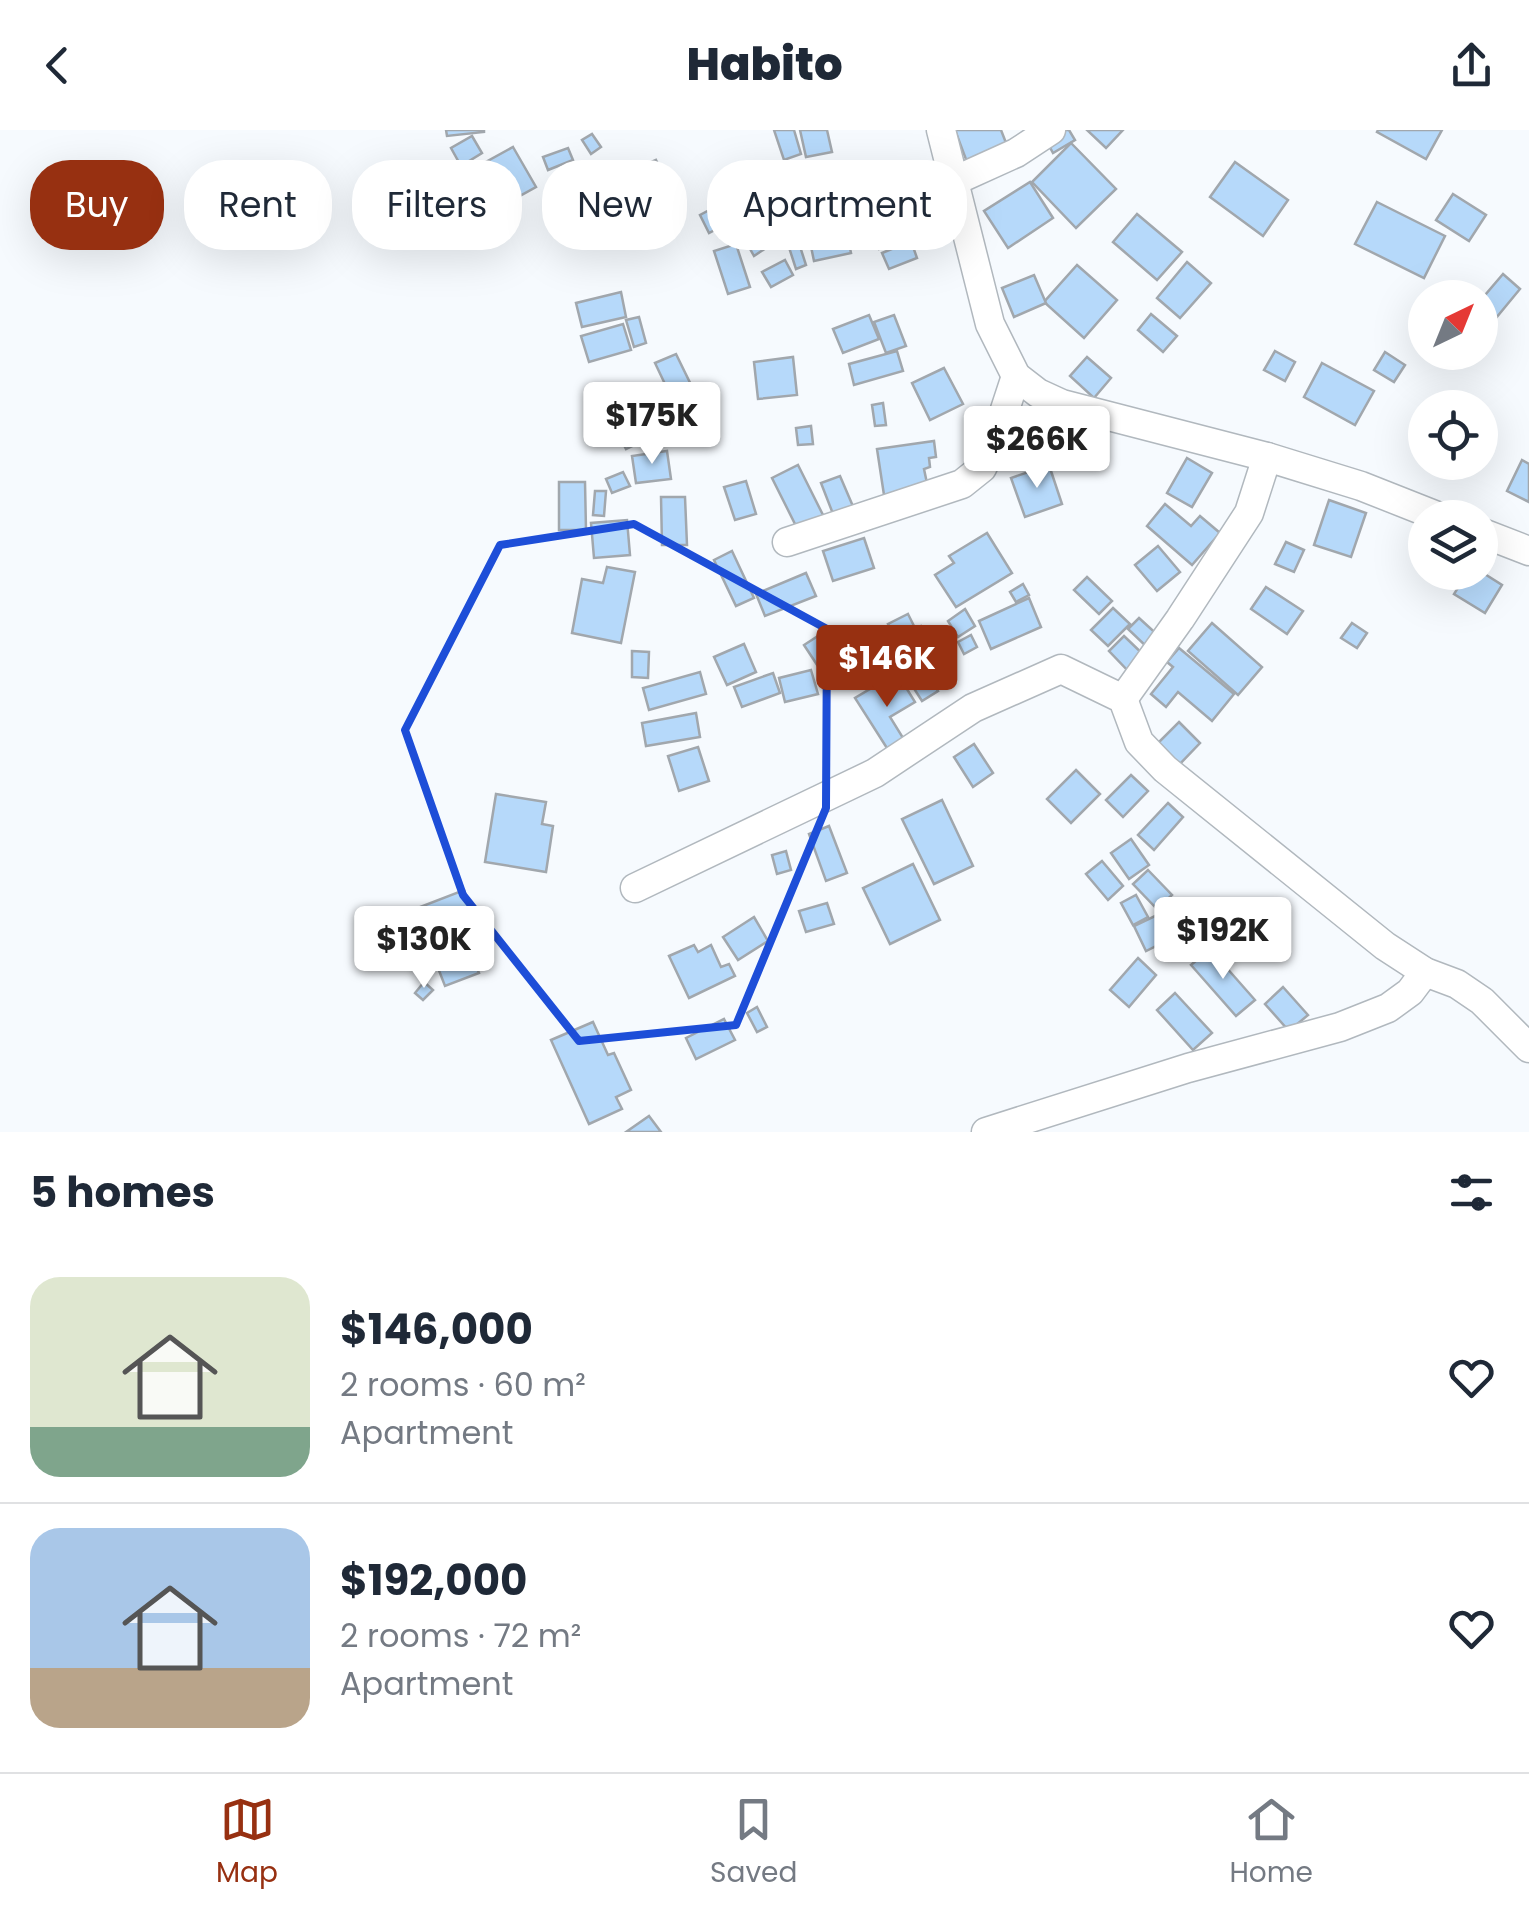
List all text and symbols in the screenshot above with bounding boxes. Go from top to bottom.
text: Habito [686,33,843,96]
icon: back [30,38,85,93]
icon: share [1444,38,1499,93]
chip: Buy [30,160,164,250]
chip: Rent [184,160,332,250]
chip: Filters [352,160,522,250]
chip: New [542,160,687,250]
chip: Apartment [707,160,967,250]
north arrow [1408,280,1498,370]
map controls [1408,280,1498,590]
pin: $175K [582,382,722,467]
button: locate [1408,390,1498,480]
text: $175K [605,392,699,437]
pin: $266K [967,406,1107,491]
text: $266K [986,416,1088,461]
button: layers [1408,500,1498,590]
pin: $146K [817,625,957,710]
text: $146K [838,635,936,680]
pin: $192K [1153,897,1293,982]
pin: $130K [354,906,494,991]
text: $192K [1176,907,1270,952]
text: $130K [376,916,472,961]
text: 5 homes [30,1163,215,1222]
icon: filters [1444,1165,1499,1220]
text: $146,000 [340,1300,533,1359]
icon: home [110,1317,230,1437]
icon: heart [1444,1350,1499,1405]
text: 2 rooms · 60 m² [340,1362,586,1407]
text: Apartment [340,1410,513,1455]
text: $192,000 [340,1551,527,1610]
icon: home [110,1568,230,1688]
icon: heart [1444,1601,1499,1656]
text: 2 rooms · 72 m² [340,1613,581,1658]
text: Apartment [340,1661,513,1706]
tab: Map [216,1792,278,1894]
tab: Saved [710,1792,797,1894]
tab: Home [1229,1792,1313,1894]

